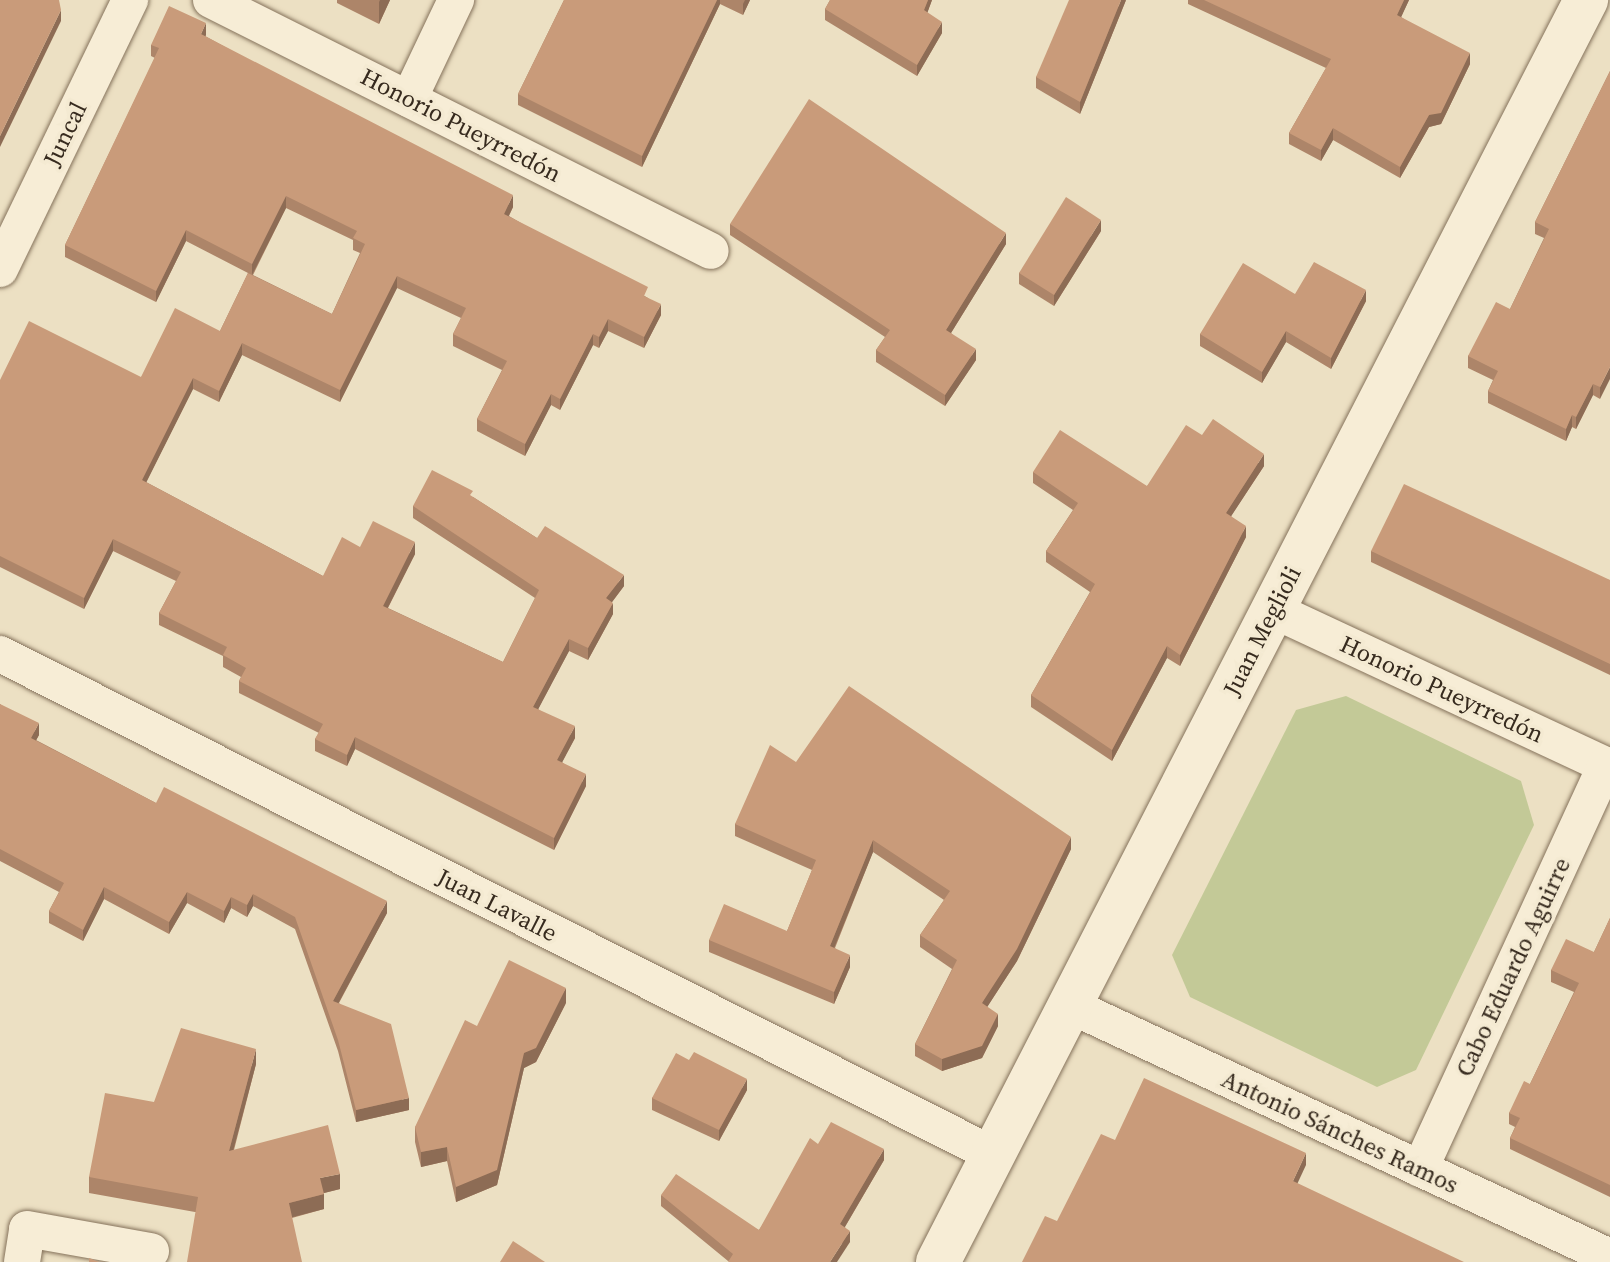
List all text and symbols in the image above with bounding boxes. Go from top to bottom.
street label: Honorio Pueyrredón [356,62,566,188]
street label: Juncal [37,97,93,171]
street label: Juan Meglioli [1217,561,1307,701]
street label: Honorio Pueyrredón [1336,629,1548,749]
street label: Cabo Eduardo Aguirre [1450,853,1576,1081]
street label: Juan Lavalle [432,862,562,948]
street label: Antonio Sánches Ramos [1217,1064,1463,1200]

